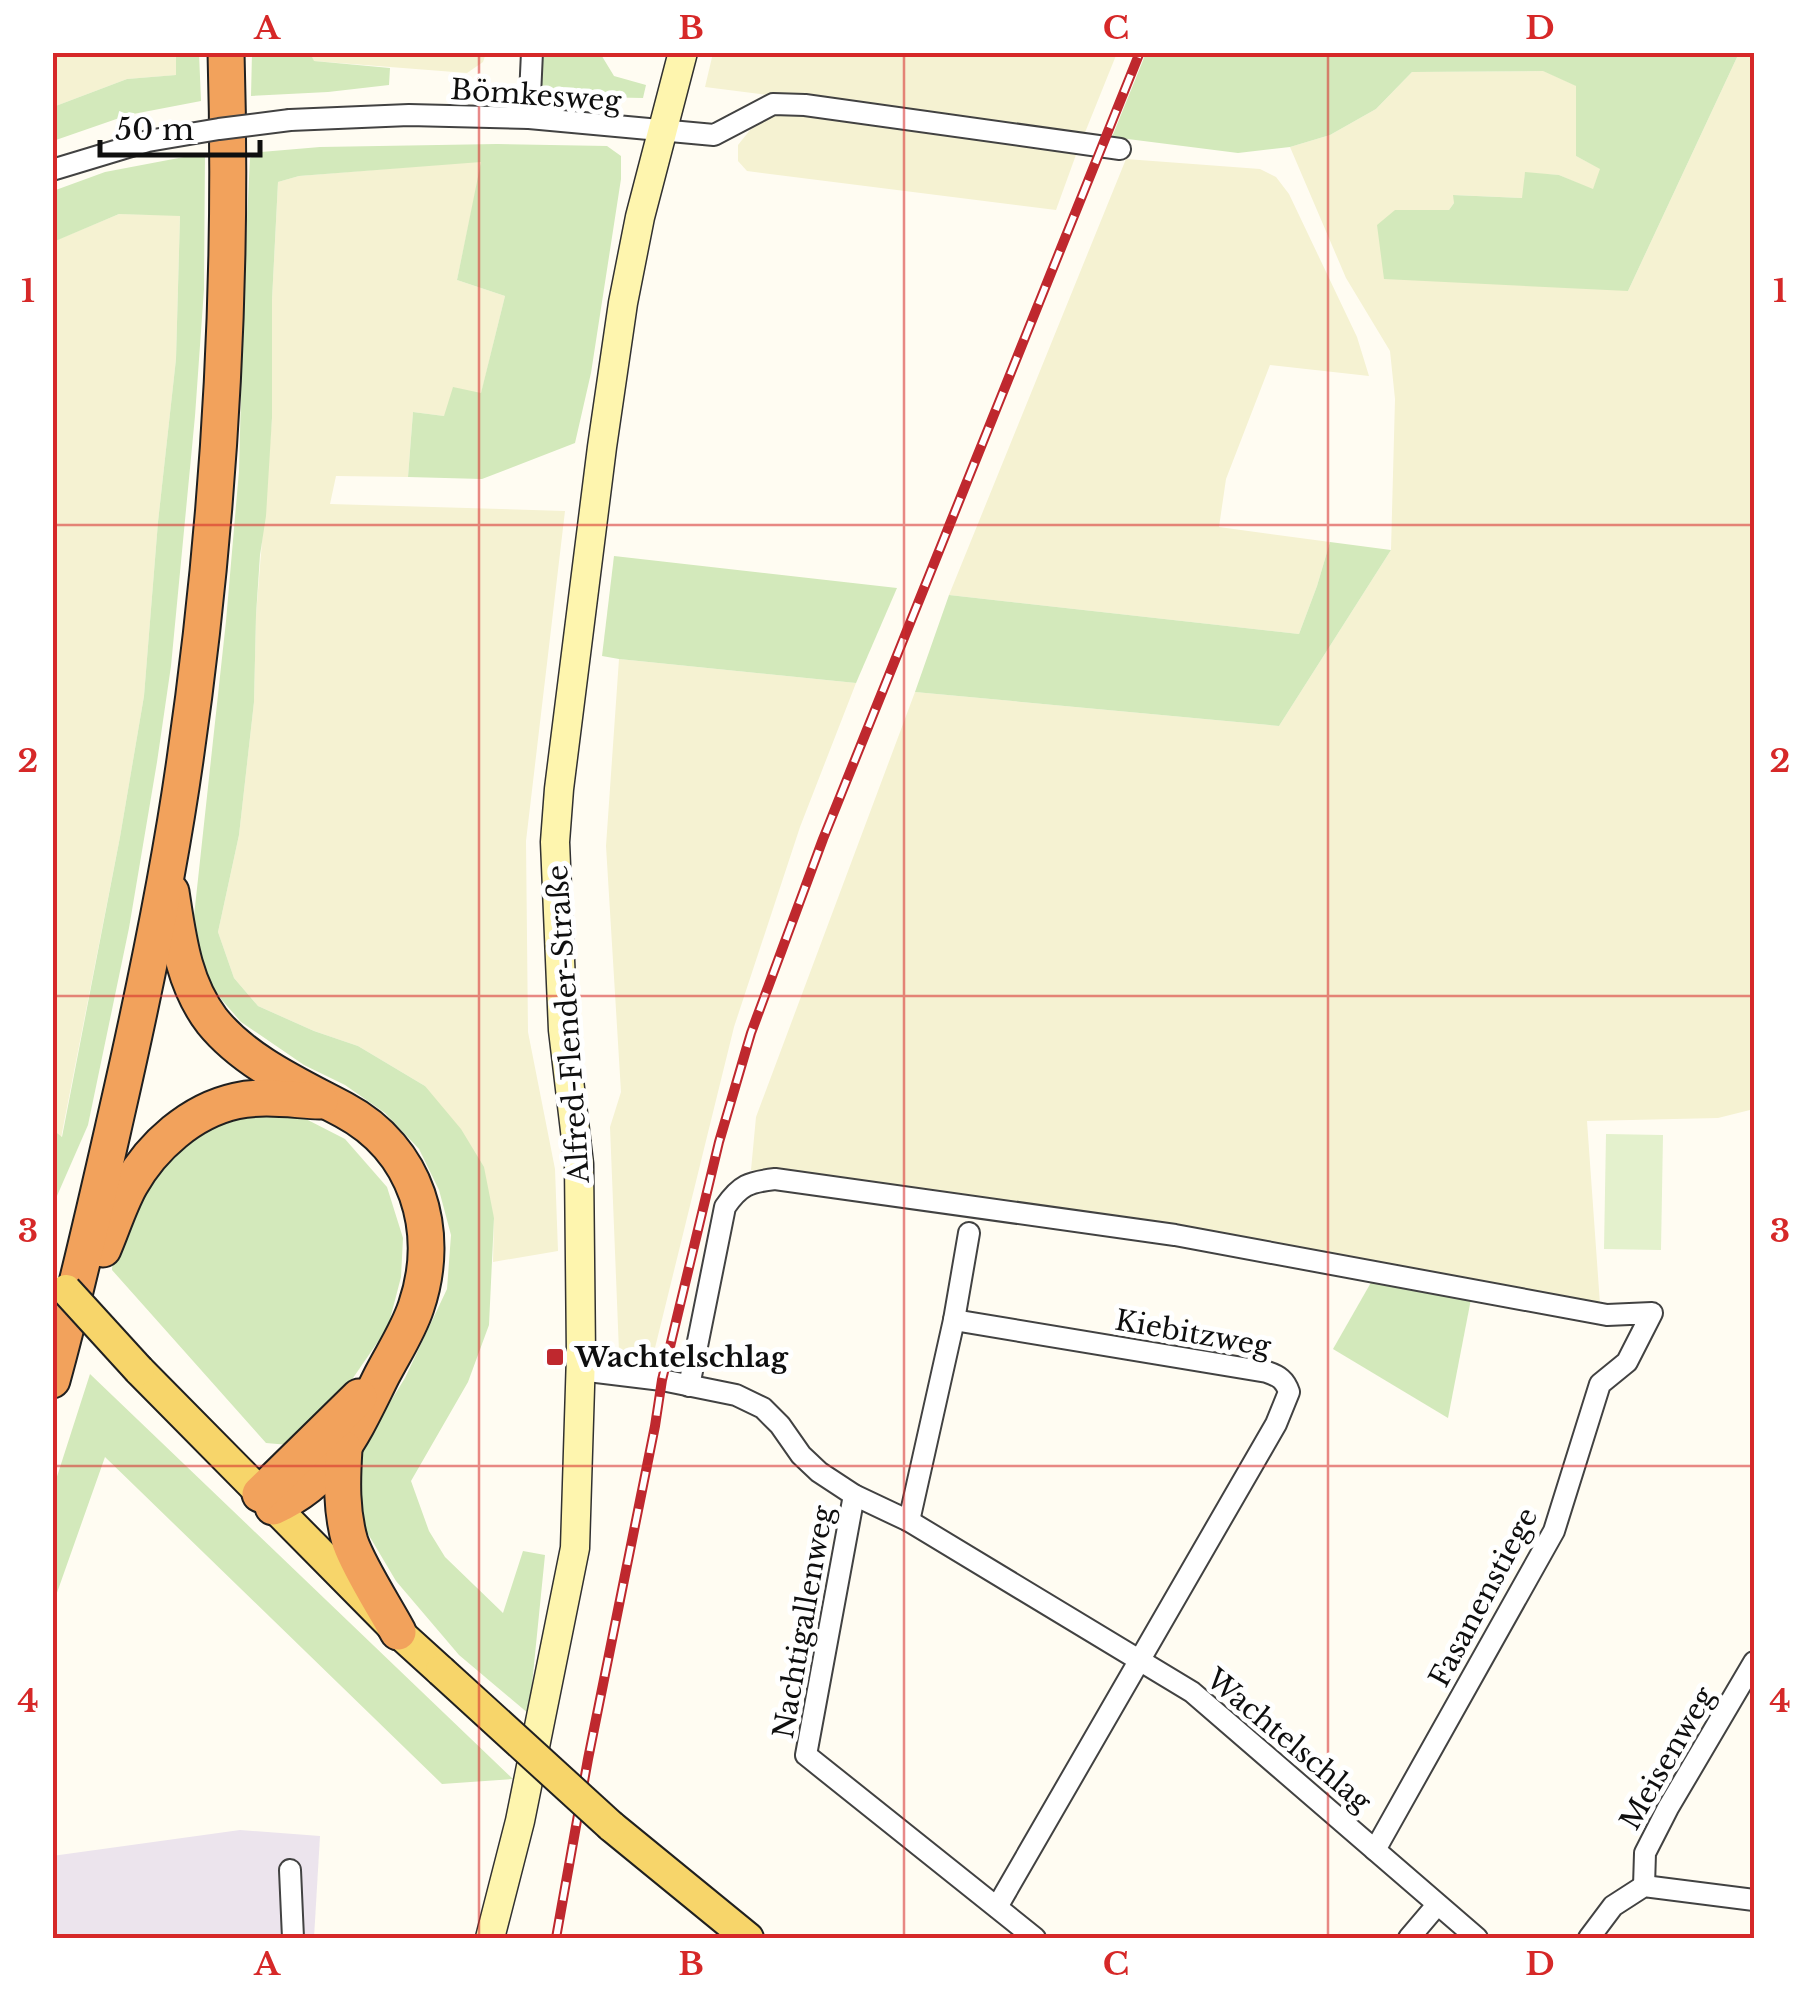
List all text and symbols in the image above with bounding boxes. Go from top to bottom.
text: A [253,8,281,48]
text: B [678,8,704,48]
text: C [1103,8,1129,48]
text: D [1525,8,1555,48]
street label: Bömkesweg [450,72,624,119]
scale bar [100,95,260,157]
text: 50 m [115,111,194,148]
text: 1 [21,271,35,311]
text: 1 [1773,271,1787,311]
text: 2 [18,741,38,781]
text: 2 [1770,741,1790,781]
street label: Alfred-Flender-Straße [540,864,597,1185]
text: 3 [18,1211,38,1251]
text: 3 [1770,1211,1790,1251]
street label: Kiebitzweg [1112,1303,1275,1365]
place label: Wachtelschlag [574,1340,789,1375]
marker: Wachtelschlag [544,1346,566,1368]
street label: Nachtigallenweg [766,1502,841,1741]
street label: Fasanenstiege [1422,1502,1545,1693]
street label: Wachtelschlag [1198,1661,1379,1820]
street label: Meisenweg [1613,1680,1723,1836]
text: 4 [17,1681,39,1721]
text: 4 [1769,1681,1791,1721]
text: A [253,1944,281,1984]
text: B [678,1944,704,1984]
text: C [1103,1944,1129,1984]
text: D [1525,1944,1555,1984]

